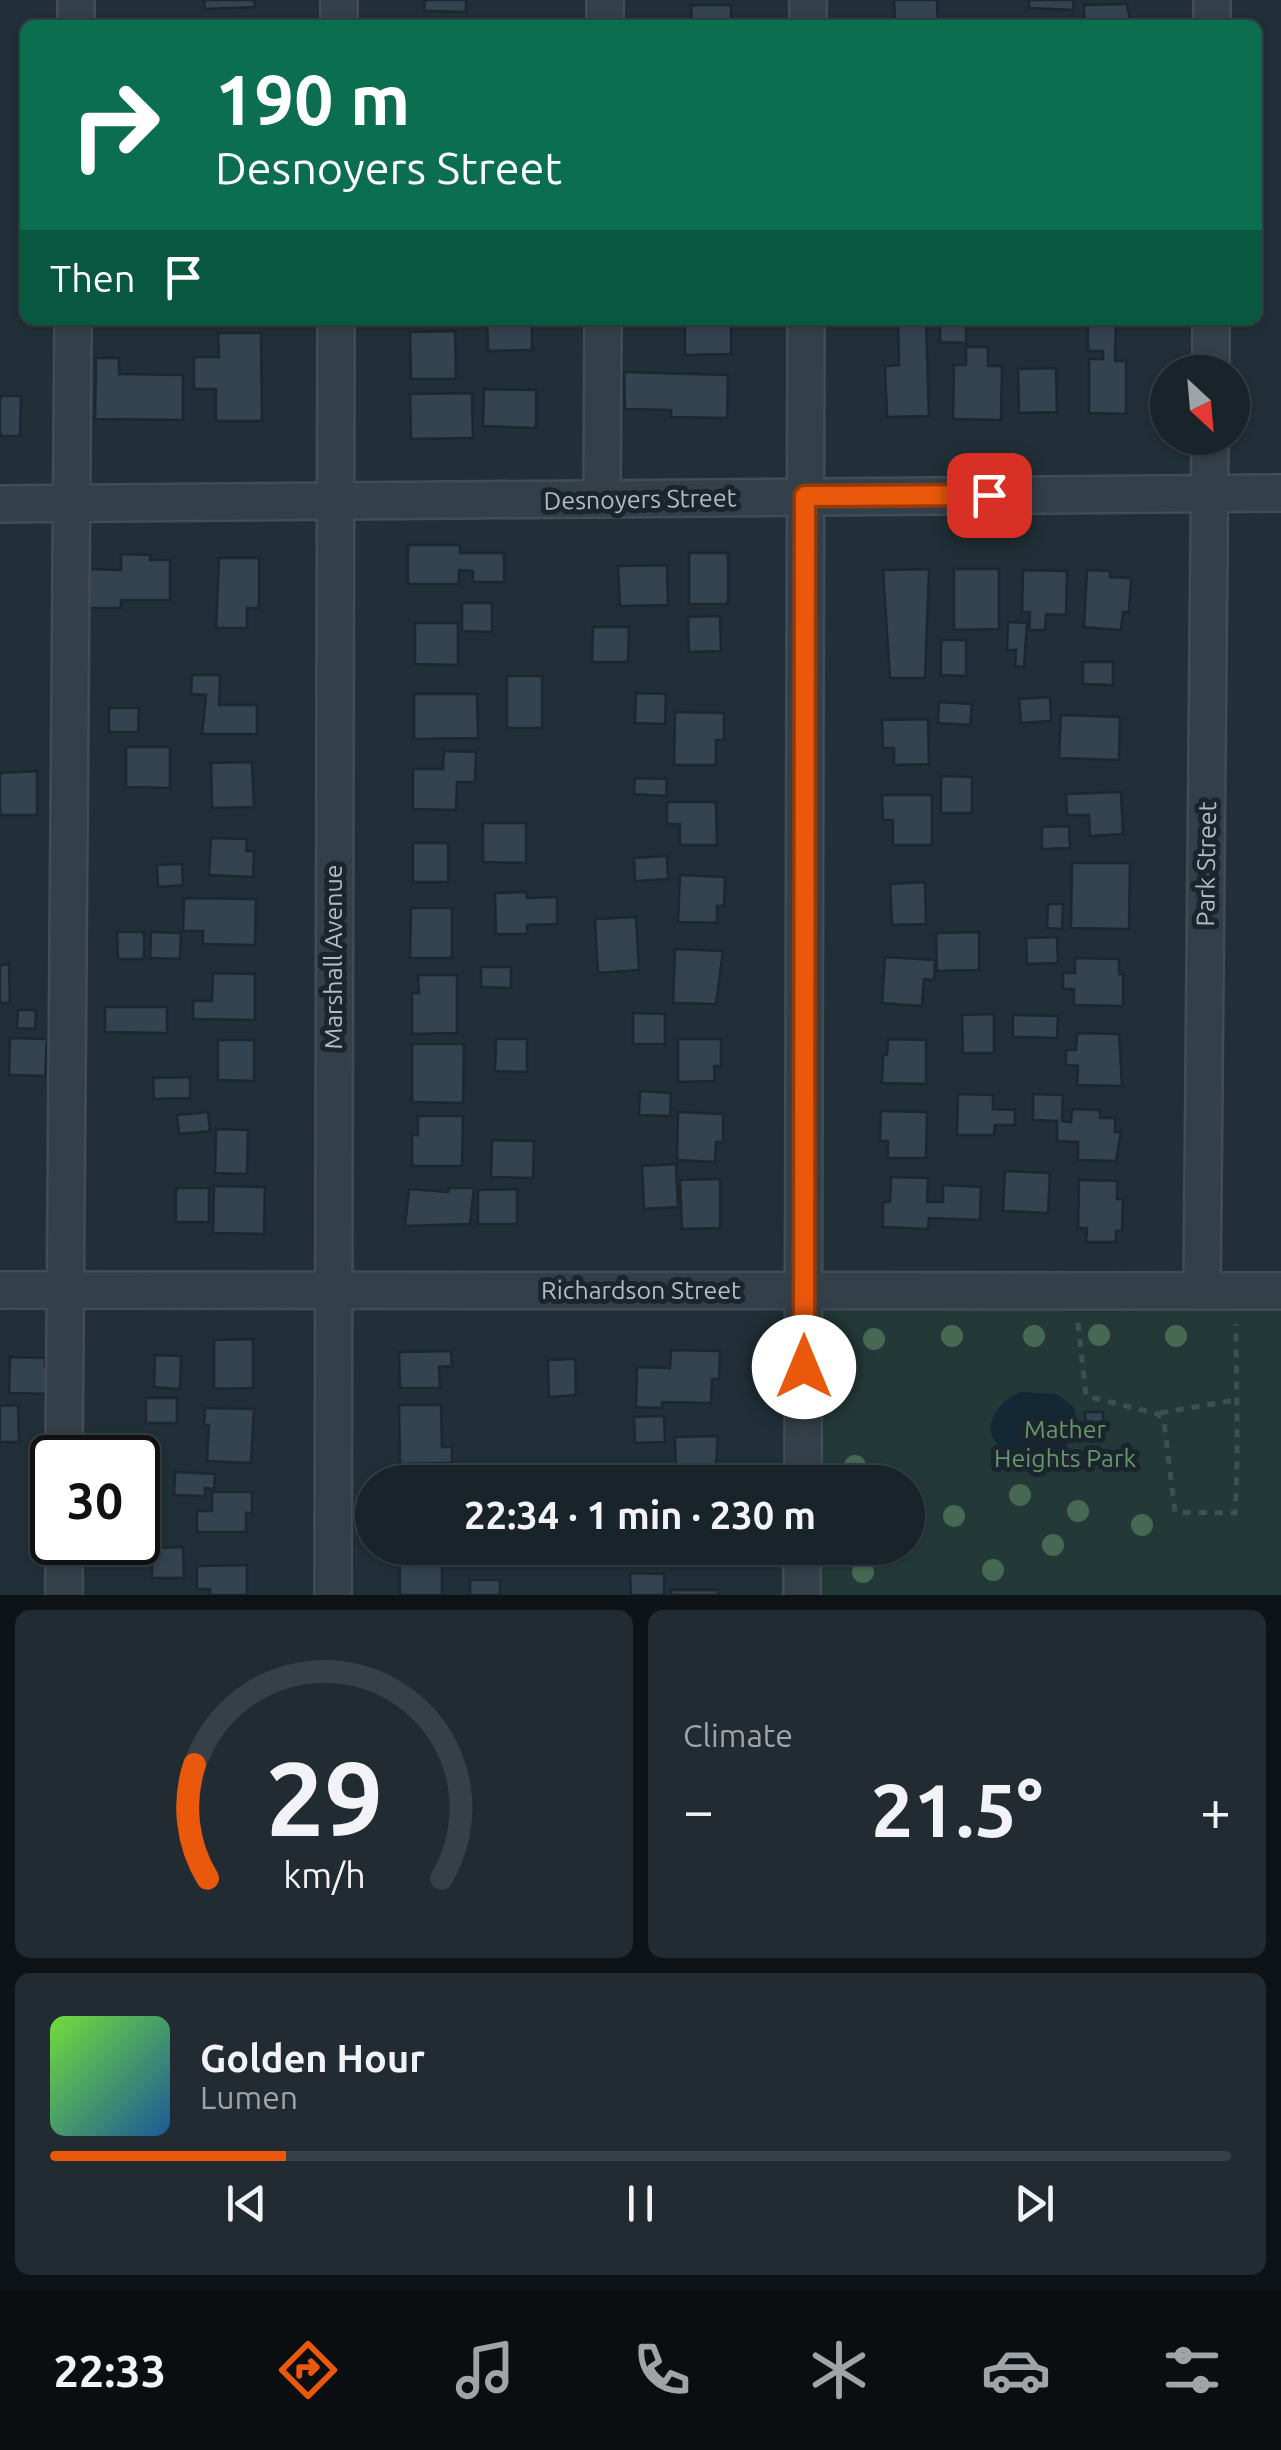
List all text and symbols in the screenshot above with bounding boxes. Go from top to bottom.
icon: right [50,60,180,190]
text: 190 m [215,60,410,138]
text: Desnoyers Street [215,142,562,193]
icon: arrive [156,250,211,305]
text: Then [50,257,136,299]
north arrow [1150,355,1250,455]
map controls [1150,355,1250,455]
pin [947,453,1032,538]
icon: arrive [962,468,1017,523]
street label: Desnoyers Street [543,483,737,515]
street label: Park Street [1191,801,1221,927]
street label: Marshall Avenue [319,864,347,1050]
street label: Richardson Street [541,1276,741,1304]
position arrow [752,1315,856,1419]
park label: Mather Heights Park [994,1415,1136,1472]
speed limit sign: 30 [30,1435,160,1565]
text: 22:34 · 1 min · 230 m [464,1494,816,1536]
text: Climate [683,1717,793,1753]
text: 29 [265,1739,383,1856]
text: 21.5° [871,1767,1043,1851]
text: − [683,1779,714,1840]
text: + [1200,1779,1231,1840]
text: km/h [283,1855,365,1895]
text: Golden Hour [200,2037,425,2079]
text: Lumen [200,2079,298,2115]
icon: previous [219,2176,274,2231]
icon: pause [613,2176,668,2231]
icon: next [1007,2176,1062,2231]
icon: directions [273,2335,343,2405]
icon: music [450,2335,520,2405]
icon: phone [627,2335,697,2405]
icon: climate [804,2335,874,2405]
icon: car [981,2335,1051,2405]
icon: filters [1157,2335,1227,2405]
text: 22:33 [53,2345,166,2396]

